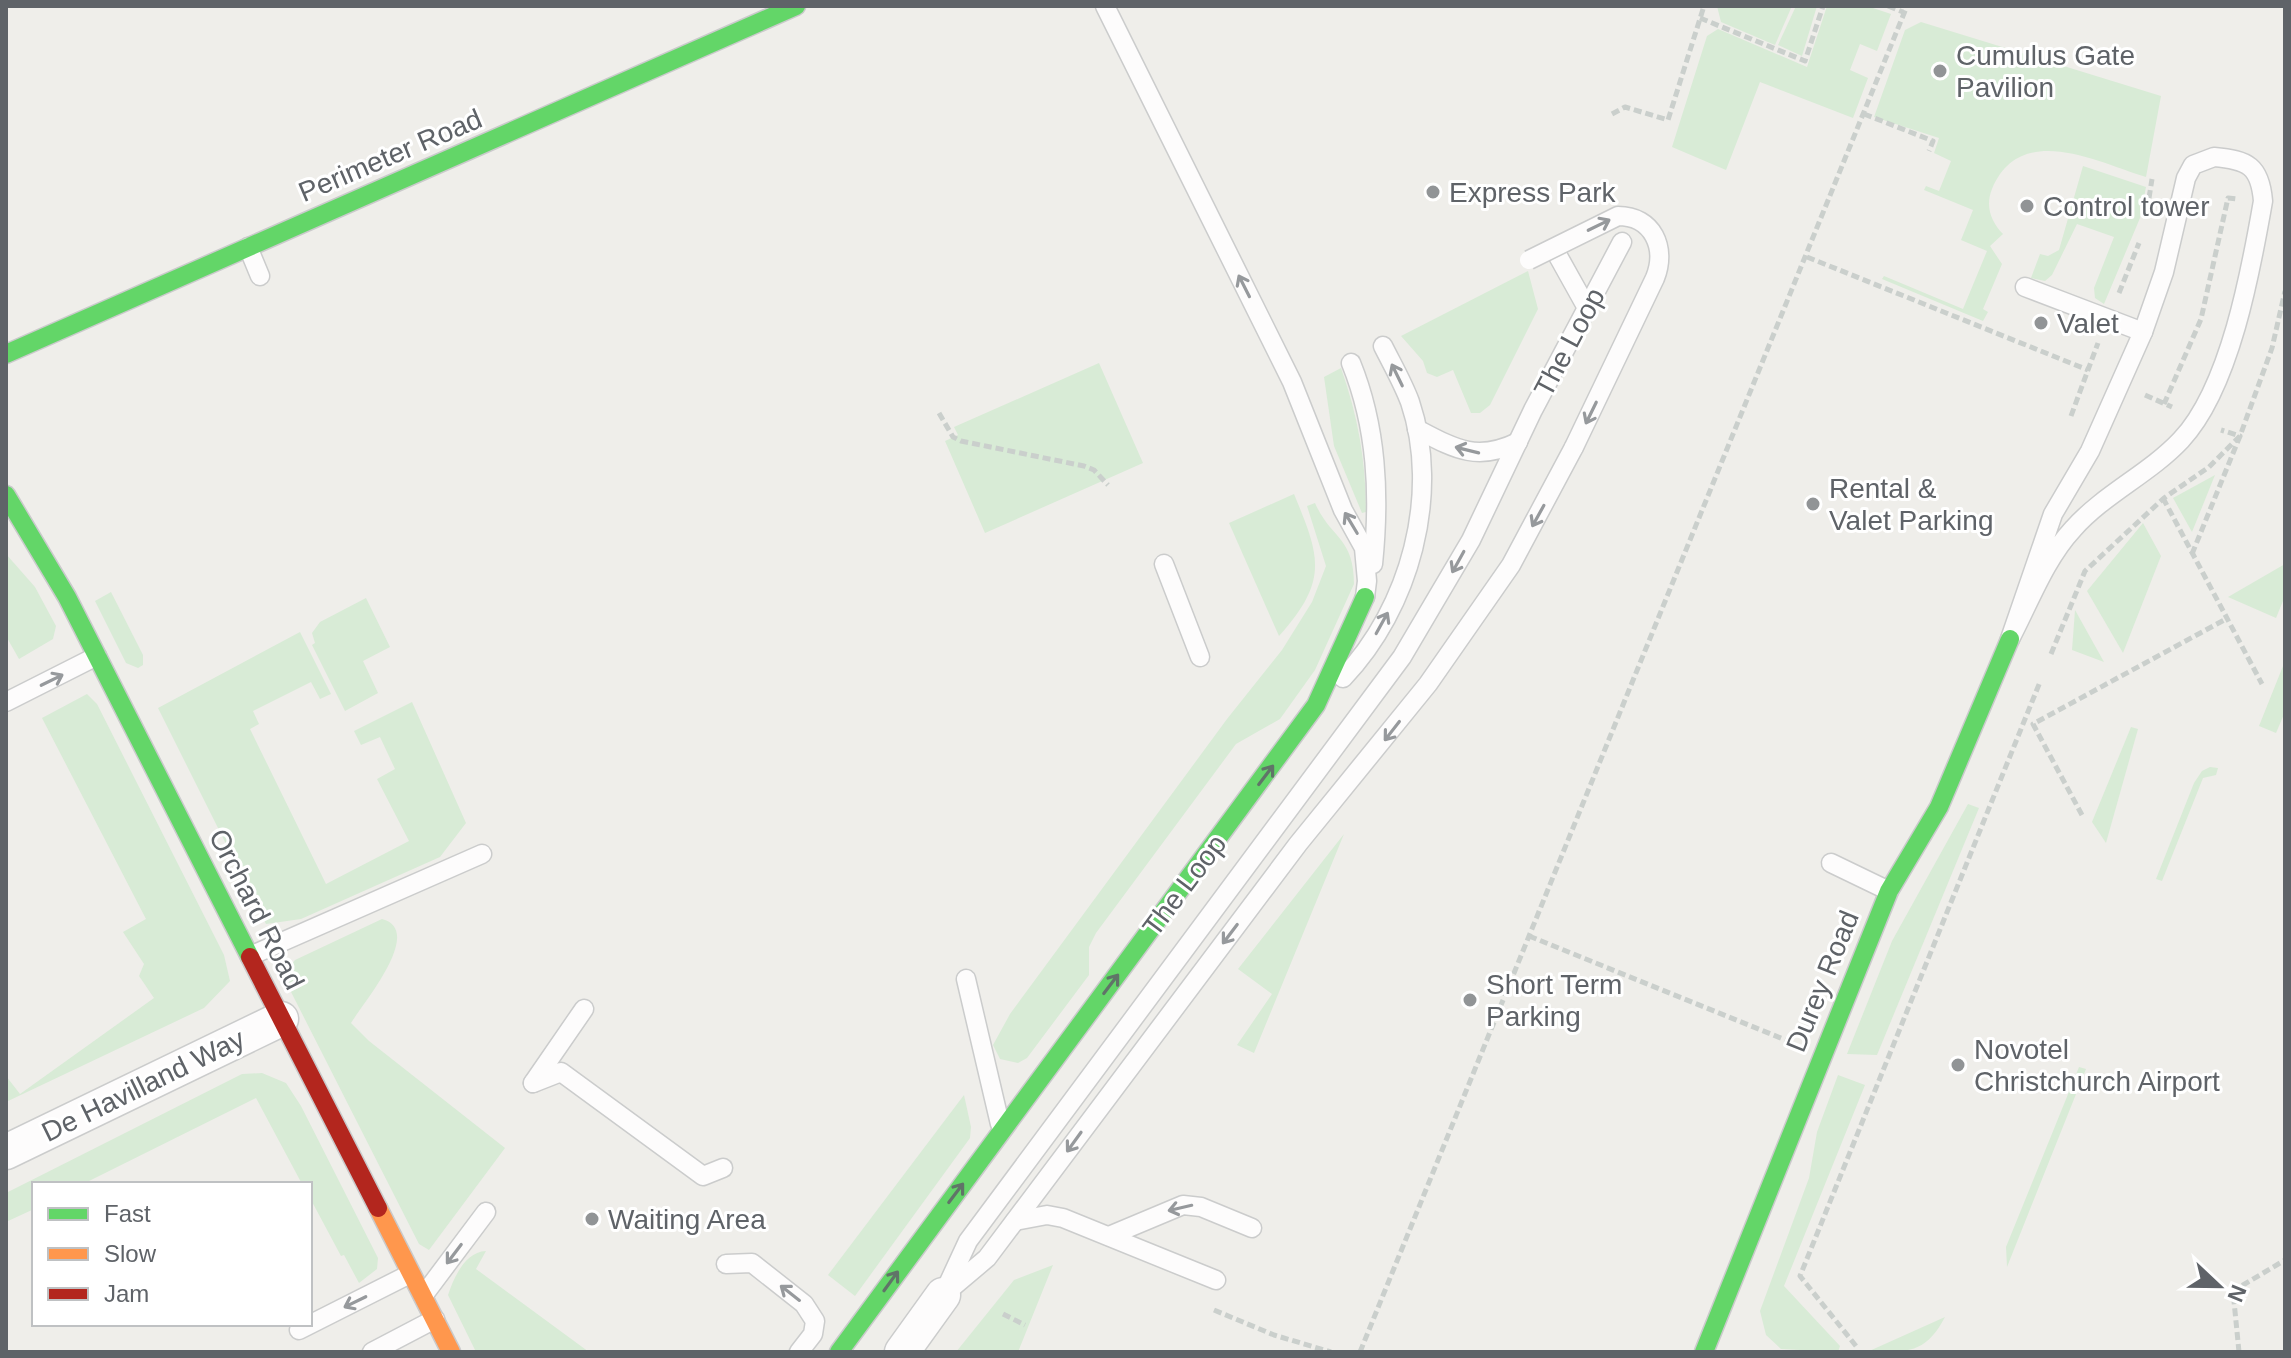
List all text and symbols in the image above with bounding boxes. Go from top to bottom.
place label: Cumulus Gate Pavilion [1956,40,2135,103]
marker: Cumulus Gate Pavilion [1931,62,1949,80]
street label: Perimeter Road [294,103,487,208]
place label: Express Park [1449,177,1616,208]
marker: Express Park [1424,183,1442,201]
place label: Control tower [2043,191,2210,222]
marker: Control tower [2018,197,2036,215]
one-way arrow [1586,217,1610,232]
one-way arrow [1236,275,1251,299]
street label: The Loop [1528,283,1611,402]
place label: Valet [2057,308,2119,339]
marker: Valet [2032,314,2050,332]
one-way arrow [1389,363,1404,387]
one-way arrow [1583,400,1598,424]
one-way arrow [1454,442,1480,457]
place label: Rental & Valet Parking [1829,473,1993,536]
marker: Rental & Valet Parking [1804,495,1822,513]
one-way arrow [1530,504,1545,528]
one-way arrow [1343,512,1359,535]
one-way arrow [1450,550,1466,573]
one-way arrow [1374,612,1390,635]
one-way arrow [40,671,63,686]
one-way arrow [1384,720,1401,741]
one-way arrow [1257,765,1274,786]
street label: Orchard Road [203,824,310,995]
street label: The Loop [1136,829,1232,942]
street label: Durey Road [1780,906,1865,1056]
one-way arrow [1222,923,1239,944]
place label: Short Term Parking [1486,969,1622,1032]
one-way arrow [1102,974,1119,995]
marker: Short Term Parking [1461,991,1479,1009]
street label: De Havilland Way [37,1023,250,1148]
place label: Novotel Christchurch Airport [1974,1034,2220,1097]
marker: Novotel Christchurch Airport [1949,1056,1967,1074]
one-way arrow [1066,1131,1083,1152]
legend [32,1182,312,1326]
one-way arrow [948,1183,965,1204]
text: Fast [104,1200,151,1227]
one-way arrow [1168,1201,1193,1216]
place label: Waiting Area [608,1204,766,1235]
marker: Waiting Area [583,1210,601,1228]
text: Slow [104,1240,157,1267]
one-way arrow [446,1243,463,1264]
north arrow [2179,1246,2259,1326]
one-way arrow [883,1271,899,1293]
text: Jam [104,1280,149,1307]
text: N [2223,1281,2252,1305]
one-way arrow [780,1284,801,1301]
one-way arrow [343,1295,367,1310]

